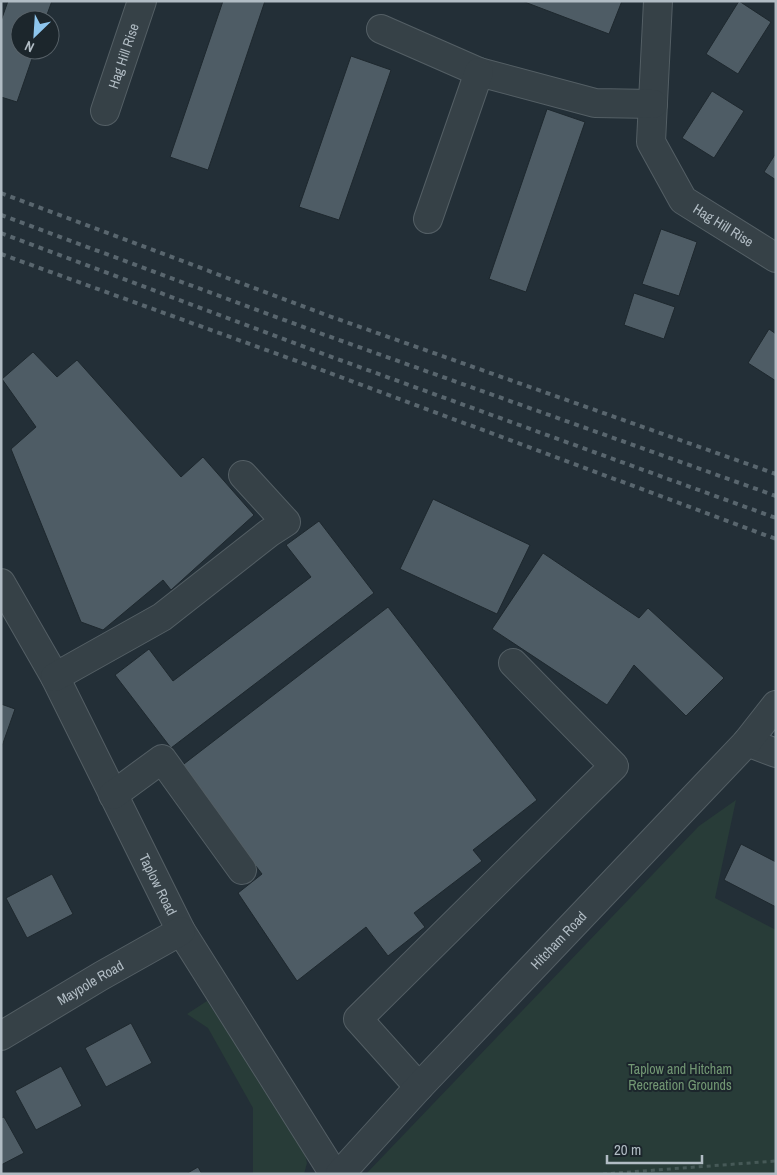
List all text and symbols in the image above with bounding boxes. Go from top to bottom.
north arrow [10,10,60,60]
street label: Hag Hill Rise [104,21,143,91]
text: N [22,37,37,57]
street label: Hag Hill Rise [690,200,757,251]
street label: Taplow Road [135,851,181,918]
street label: Hitcham Road [527,907,590,973]
street label: Maypole Road [54,956,127,1009]
park label: Taplow and Hitcham Recreation Grounds [628,1060,732,1094]
scale bar [607,1132,702,1164]
text: 20 m [614,1139,641,1160]

